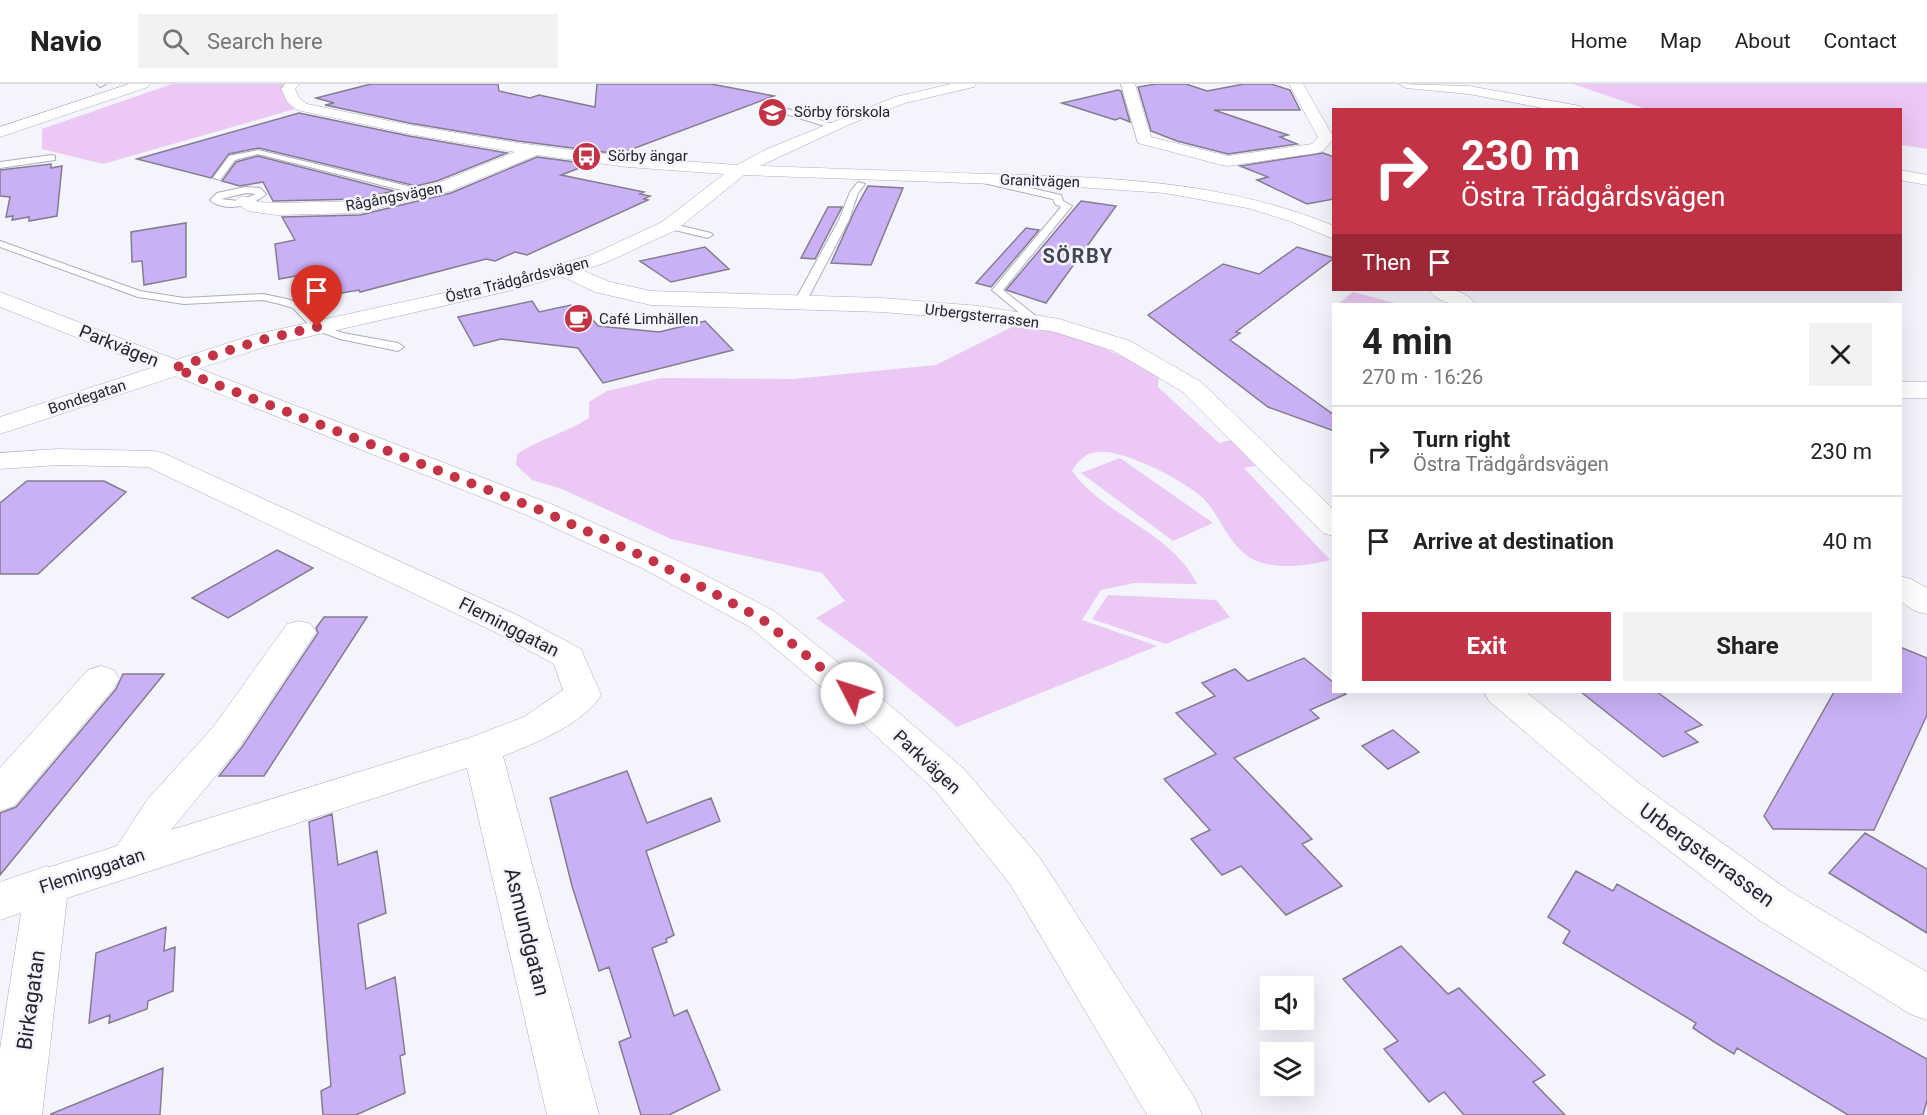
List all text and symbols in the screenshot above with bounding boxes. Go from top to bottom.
search box [138,14,558,68]
text: Navio [30,25,102,58]
icon: search [159,25,192,58]
text: Search here [207,29,323,54]
text: Home [1571,29,1627,53]
text: Map [1660,29,1702,53]
text: About [1735,29,1791,53]
text: Contact [1824,29,1897,53]
school or university icon: Sörby förskola [757,96,789,128]
place label: Sörby förskola [794,103,890,121]
text: 230 m [1461,131,1580,180]
icon: right [1362,132,1440,210]
bus stop icon: Sörby ängar [571,140,603,172]
place label: Sörby ängar [608,147,688,165]
street label: Granitvägen [1000,171,1080,191]
street label: Rågångsvägen [344,179,444,215]
text: Östra Trädgårdsvägen [1461,181,1725,213]
district label: SÖRBY [1042,244,1114,268]
icon: arrive [1423,246,1456,279]
text: Then [1362,250,1411,275]
street label: Östra Trädgårdsvägen [444,254,590,306]
pin [291,265,342,327]
icon: arrive [300,274,333,307]
street label: Urbergsterrassen [924,300,1040,332]
cafe icon: Café Limhällen [562,303,594,335]
place label: Café Limhällen [599,310,698,328]
street label: Parkvägen [76,320,162,371]
text: 4 min [1362,321,1453,363]
button: close [1809,323,1872,386]
text: 270 m · 16:26 [1362,365,1483,389]
street label: Bondegatan [46,376,128,418]
text: Turn right [1413,427,1510,452]
icon: right [1362,435,1395,468]
text: 230 m [1810,439,1872,464]
text: Östra Trädgårdsvägen [1413,452,1609,476]
icon: arrive [1362,525,1395,558]
text: Arrive at destination [1413,529,1614,554]
text: 40 m [1823,529,1872,554]
street label: Fleminggatan [456,592,563,661]
button: Exit [1362,612,1611,681]
button: Share [1623,612,1872,681]
position arrow [820,661,884,725]
street label: Parkvägen [889,725,965,798]
street label: Urbergsterrassen [1635,798,1779,912]
street label: Fleminggatan [36,844,147,897]
street label: Asmundgatan [500,866,554,998]
street label: Birkagatan [12,949,50,1051]
map controls [1260,976,1314,1096]
button: sound [1260,976,1314,1030]
button: layers [1260,1042,1314,1096]

